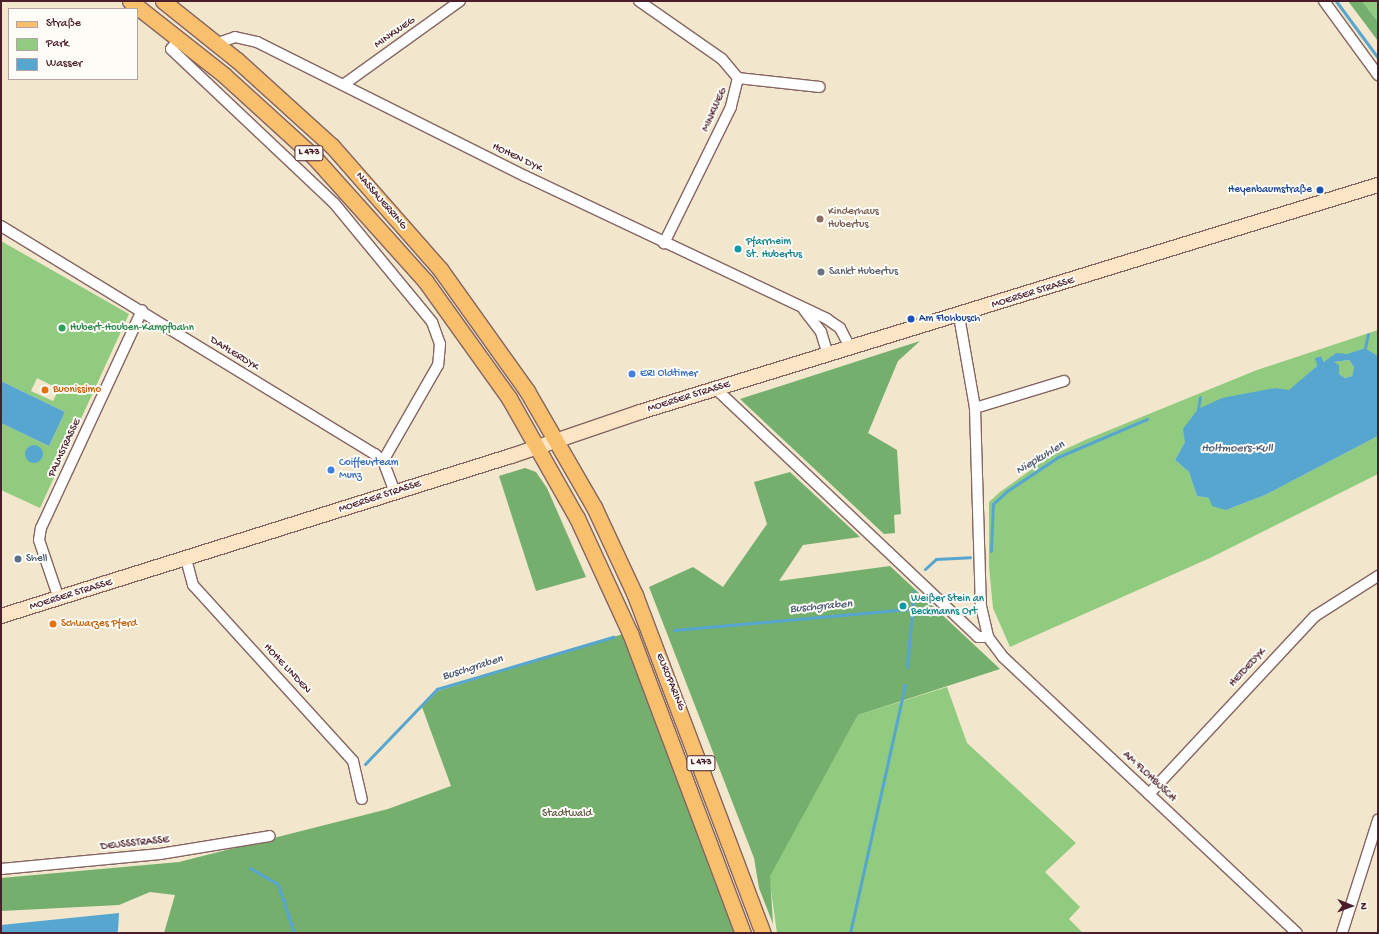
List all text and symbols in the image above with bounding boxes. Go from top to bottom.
legend [8,8,138,80]
street label: MINKWEG [372,14,418,52]
text: Straße [46,17,81,31]
text: Park [46,37,69,51]
text: Wasser [46,57,82,71]
street label: MINKWEG [699,86,731,134]
street label: HOHEN DYK [490,140,544,176]
road number: L 473 [294,145,324,161]
street label: NASSAUERRING [352,170,410,232]
place label: Heyenbaumstraße [1228,183,1312,197]
marker: Heyenbaumstraße [1315,185,1325,195]
place label: Kinderhaus Hubertus [828,206,879,232]
marker: Kinderhaus Hubertus [815,214,825,224]
place label: Pfarrheim St. Hubertus [746,236,802,262]
marker: Pfarrheim St. Hubertus [733,244,743,254]
place label: Sankt Hubertus [829,265,898,279]
marker: Sankt Hubertus [816,267,826,277]
street label: MOERSER STRASSE [990,274,1076,312]
place label: Am Flohbusch [919,312,980,326]
marker: Am Flohbusch [906,314,916,324]
place label: Hubert-Houben-Kampfbahn [70,321,194,335]
marker: Hubert-Houben-Kampfbahn [57,323,67,333]
street label: DAHLERDYK [207,334,261,374]
place label: ERI Oldtimer [640,367,698,381]
marker: ERI Oldtimer [627,369,637,379]
street label: MOERSER STRASSE [646,378,732,416]
place label: Buonissimo [53,383,101,397]
marker: Buonissimo [40,385,50,395]
street label: PALMSTRASSE [46,417,84,479]
water label: Niepkuhlen [1014,439,1068,479]
water label: Holtmoers-Kull [1201,443,1273,457]
place label: Coiffeurteam Munz [339,457,399,483]
marker: Coiffeurteam Munz [326,465,336,475]
street label: MOERSER STRASSE [337,477,423,517]
place label: Shell [26,552,48,566]
marker: Shell [13,554,23,564]
street label: MOERSER STRASSE [28,576,114,614]
place label: Weißer Stein an Beckmanns Ort [911,593,984,619]
water label: Buschgraben [789,598,853,618]
marker: Weißer Stein an Beckmanns Ort [898,601,908,611]
place label: Schwarzes Pferd [61,617,137,631]
marker: Schwarzes Pferd [48,619,58,629]
street label: HOHE LINDEN [260,641,314,697]
street label: HEIDEDYK [1227,646,1269,690]
street label: EUROPARING [653,651,687,713]
water label: Buschgraben [441,653,505,685]
street label: AM FLOHBUSCH [1119,749,1179,805]
road number: L 473 [686,755,716,771]
park label: Stadtwald [542,807,592,821]
street label: DEUSSSTRASSE [100,834,170,854]
north arrow [1331,886,1371,926]
text: N [1357,903,1369,910]

